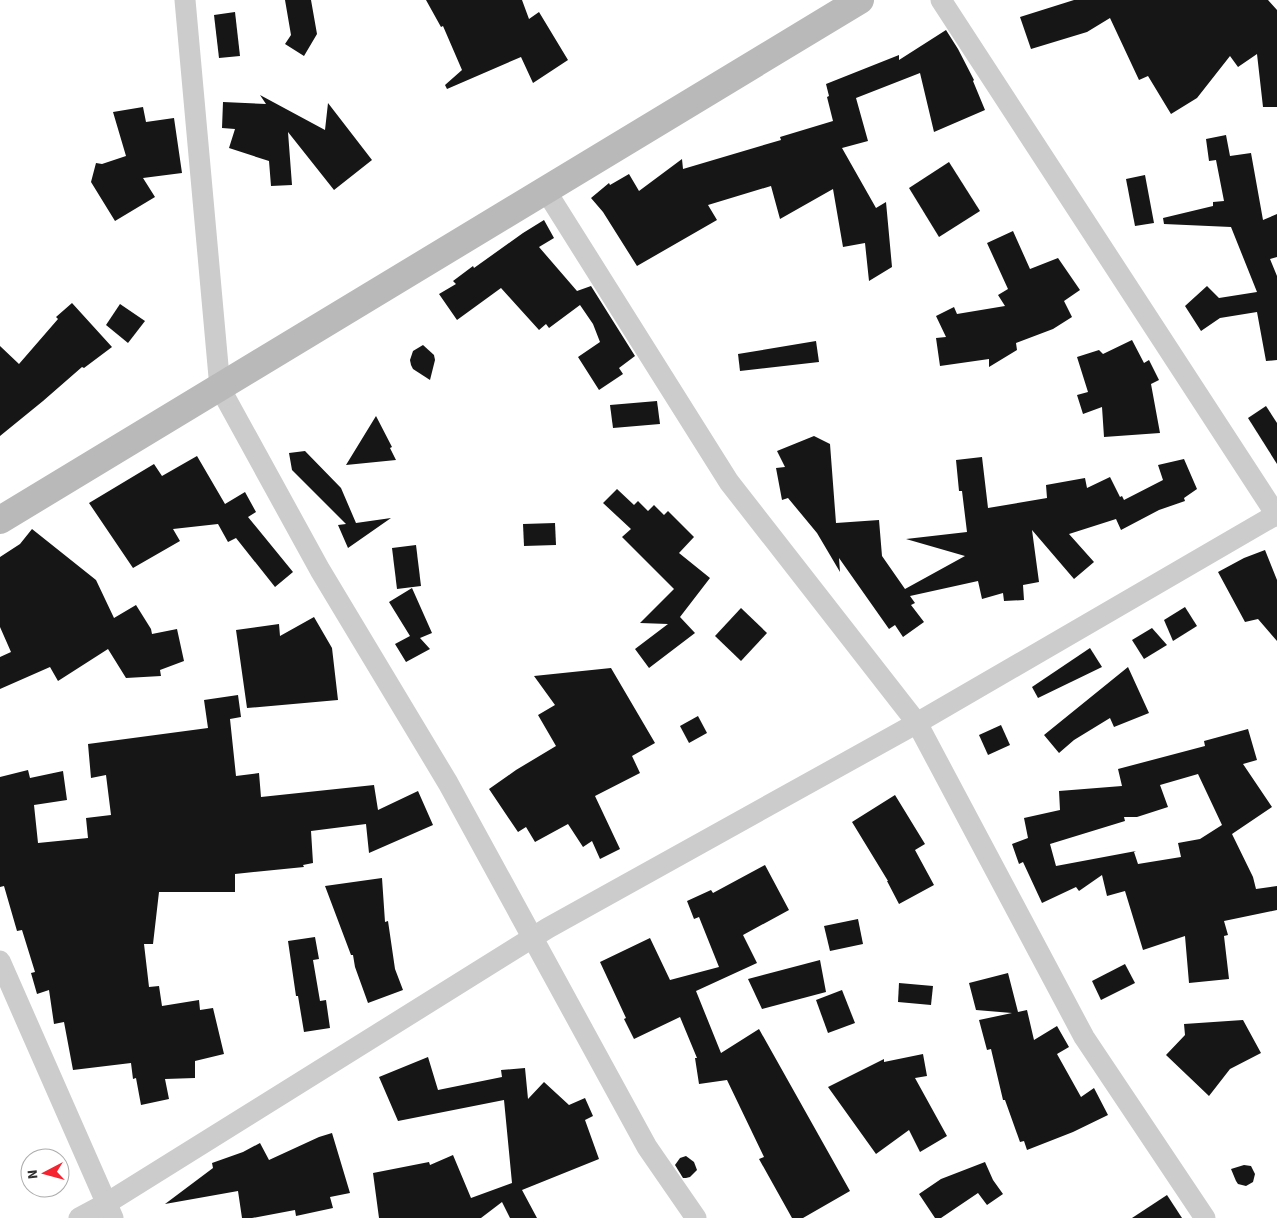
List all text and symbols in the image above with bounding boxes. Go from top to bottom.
north arrow [20,1148,70,1198]
text: N [23,1169,43,1180]

